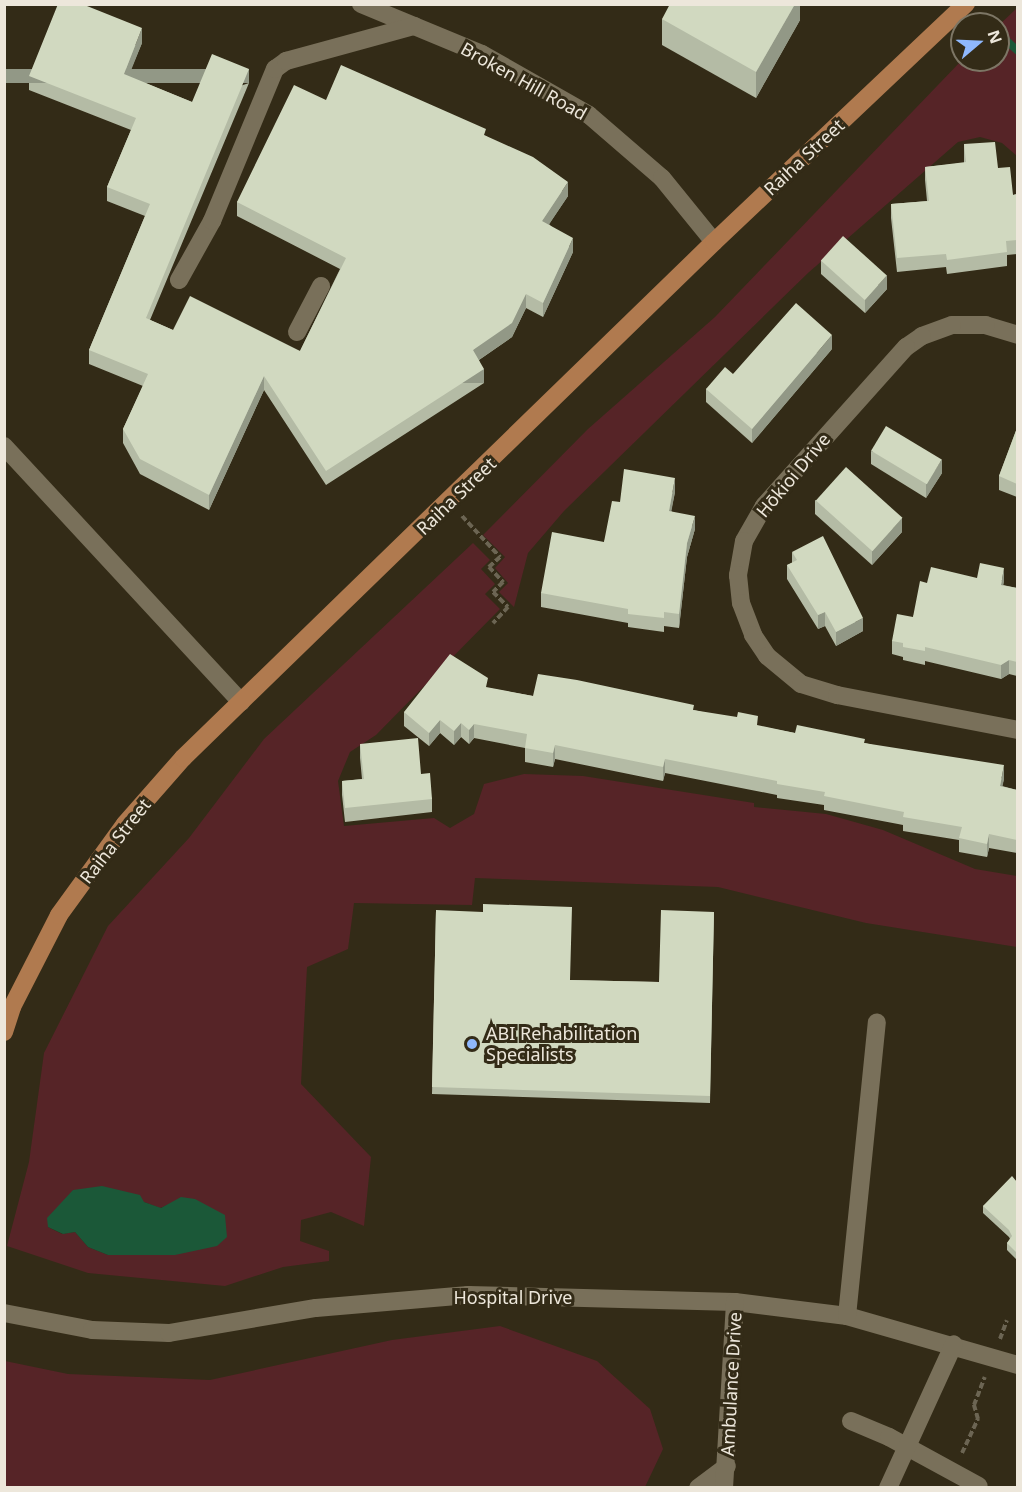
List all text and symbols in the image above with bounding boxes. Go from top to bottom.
north arrow [950,12,1010,72]
text: N [983,27,1008,47]
street label: Broken Hill Road [457,38,591,124]
street label: Raiha Street [759,114,849,200]
street label: Hōkioi Drive [752,429,834,521]
street label: Raiha Street [412,453,500,539]
street label: Raiha Street [75,794,155,888]
place label: ABI Rehabilitation Specialists [486,1023,637,1066]
marker: ABI Rehabilitation Specialists [463,1035,481,1053]
street label: Hospital Drive [454,1286,572,1308]
street label: Ambulance Drive [716,1311,746,1457]

